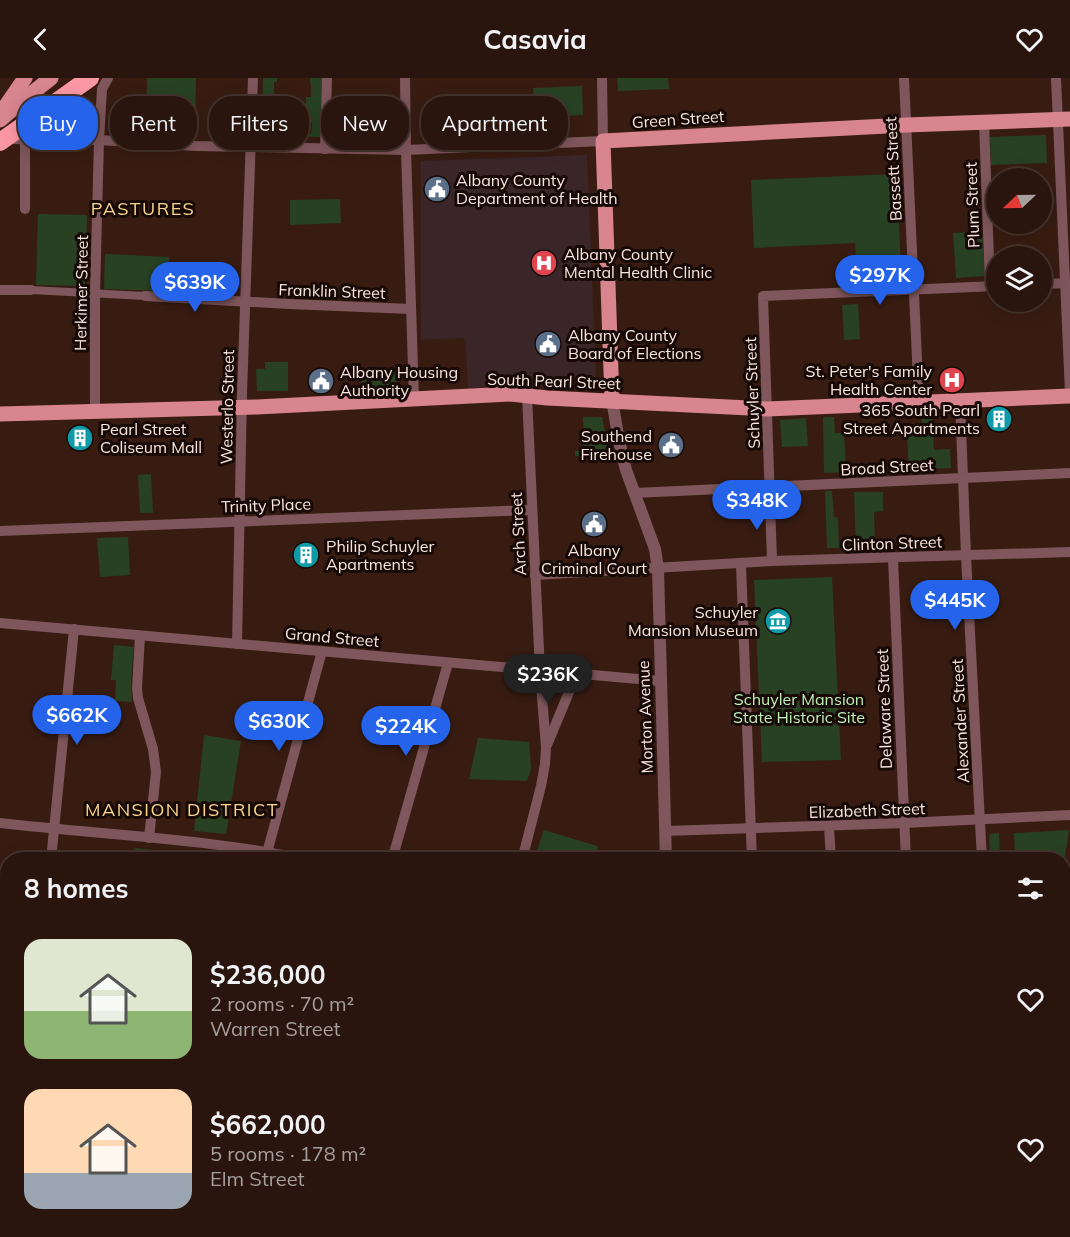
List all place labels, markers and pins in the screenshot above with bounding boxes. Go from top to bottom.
place label: Albany County Department of Health [456,170,618,208]
public building icon: Albany County Department of Health [422,174,452,204]
place label: Albany County Mental Health Clinic [564,244,712,282]
hospital icon: Albany County Mental Health Clinic [529,248,559,278]
pin: $297K [838,255,922,306]
pin: $639K [153,262,237,313]
place label: Albany County Board of Elections [568,325,702,363]
public building icon: Albany County Board of Elections [533,329,563,359]
place label: St. Peter's Family Health Center [806,361,933,399]
place label: Albany Housing Authority [340,362,458,400]
hospital icon: St. Peter's Family Health Center [937,365,967,395]
public building icon: Albany Housing Authority [306,366,336,396]
place label: 365 South Pearl Street Apartments [843,400,980,438]
building icon: 365 South Pearl Street Apartments [984,404,1014,434]
place label: Pearl Street Coliseum Mall [100,419,202,457]
building icon: Pearl Street Coliseum Mall [65,423,95,453]
place label: Southend Firehouse [580,426,652,464]
public building icon: Southend Firehouse [656,430,686,460]
pin: $348K [715,480,799,531]
public building icon: Albany Criminal Court [579,509,609,539]
place label: Philip Schuyler Apartments [326,536,434,574]
building icon: Philip Schuyler Apartments [291,540,321,570]
place label: Albany Criminal Court [541,540,647,578]
pin: $445K [913,580,997,631]
place label: Schuyler Mansion Museum [628,602,758,640]
museum icon: Schuyler Mansion Museum [763,606,793,636]
pin: $236K [506,654,590,705]
pin: $662K [35,695,119,746]
pin: $630K [237,701,321,752]
pin: $224K [364,706,448,757]

